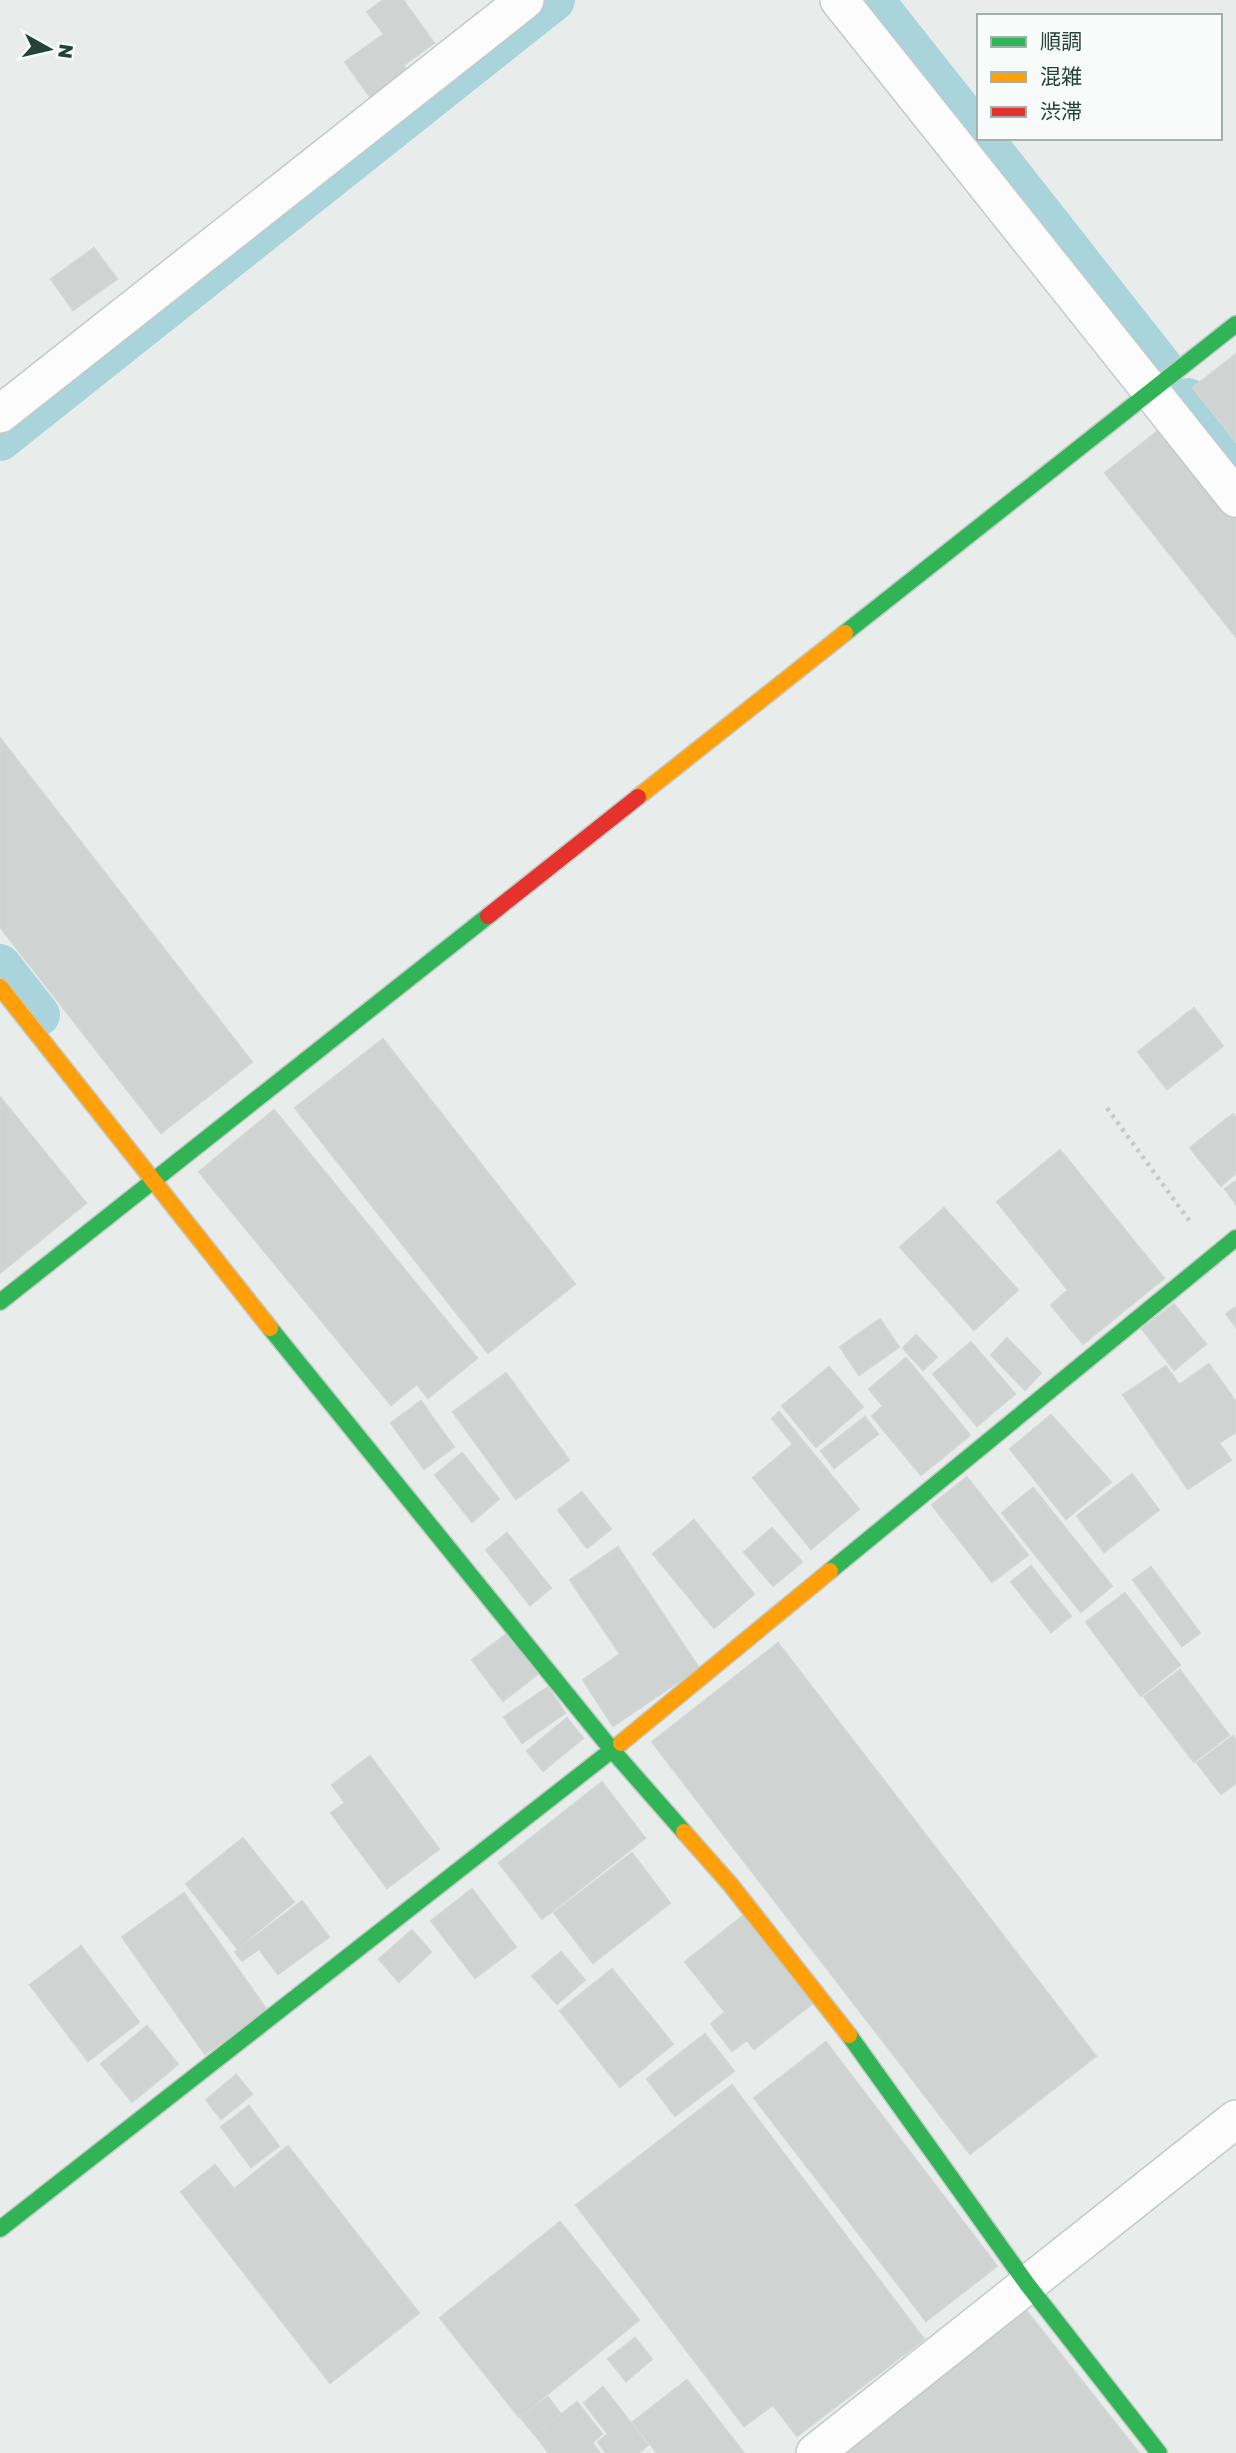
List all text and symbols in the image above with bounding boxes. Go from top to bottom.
north arrow [14,14,84,84]
legend [977,14,1222,140]
text: 順調 [1040,28,1082,54]
text: N [54,43,79,60]
text: 混雑 [1040,63,1082,89]
text: 渋滞 [1040,98,1082,124]

